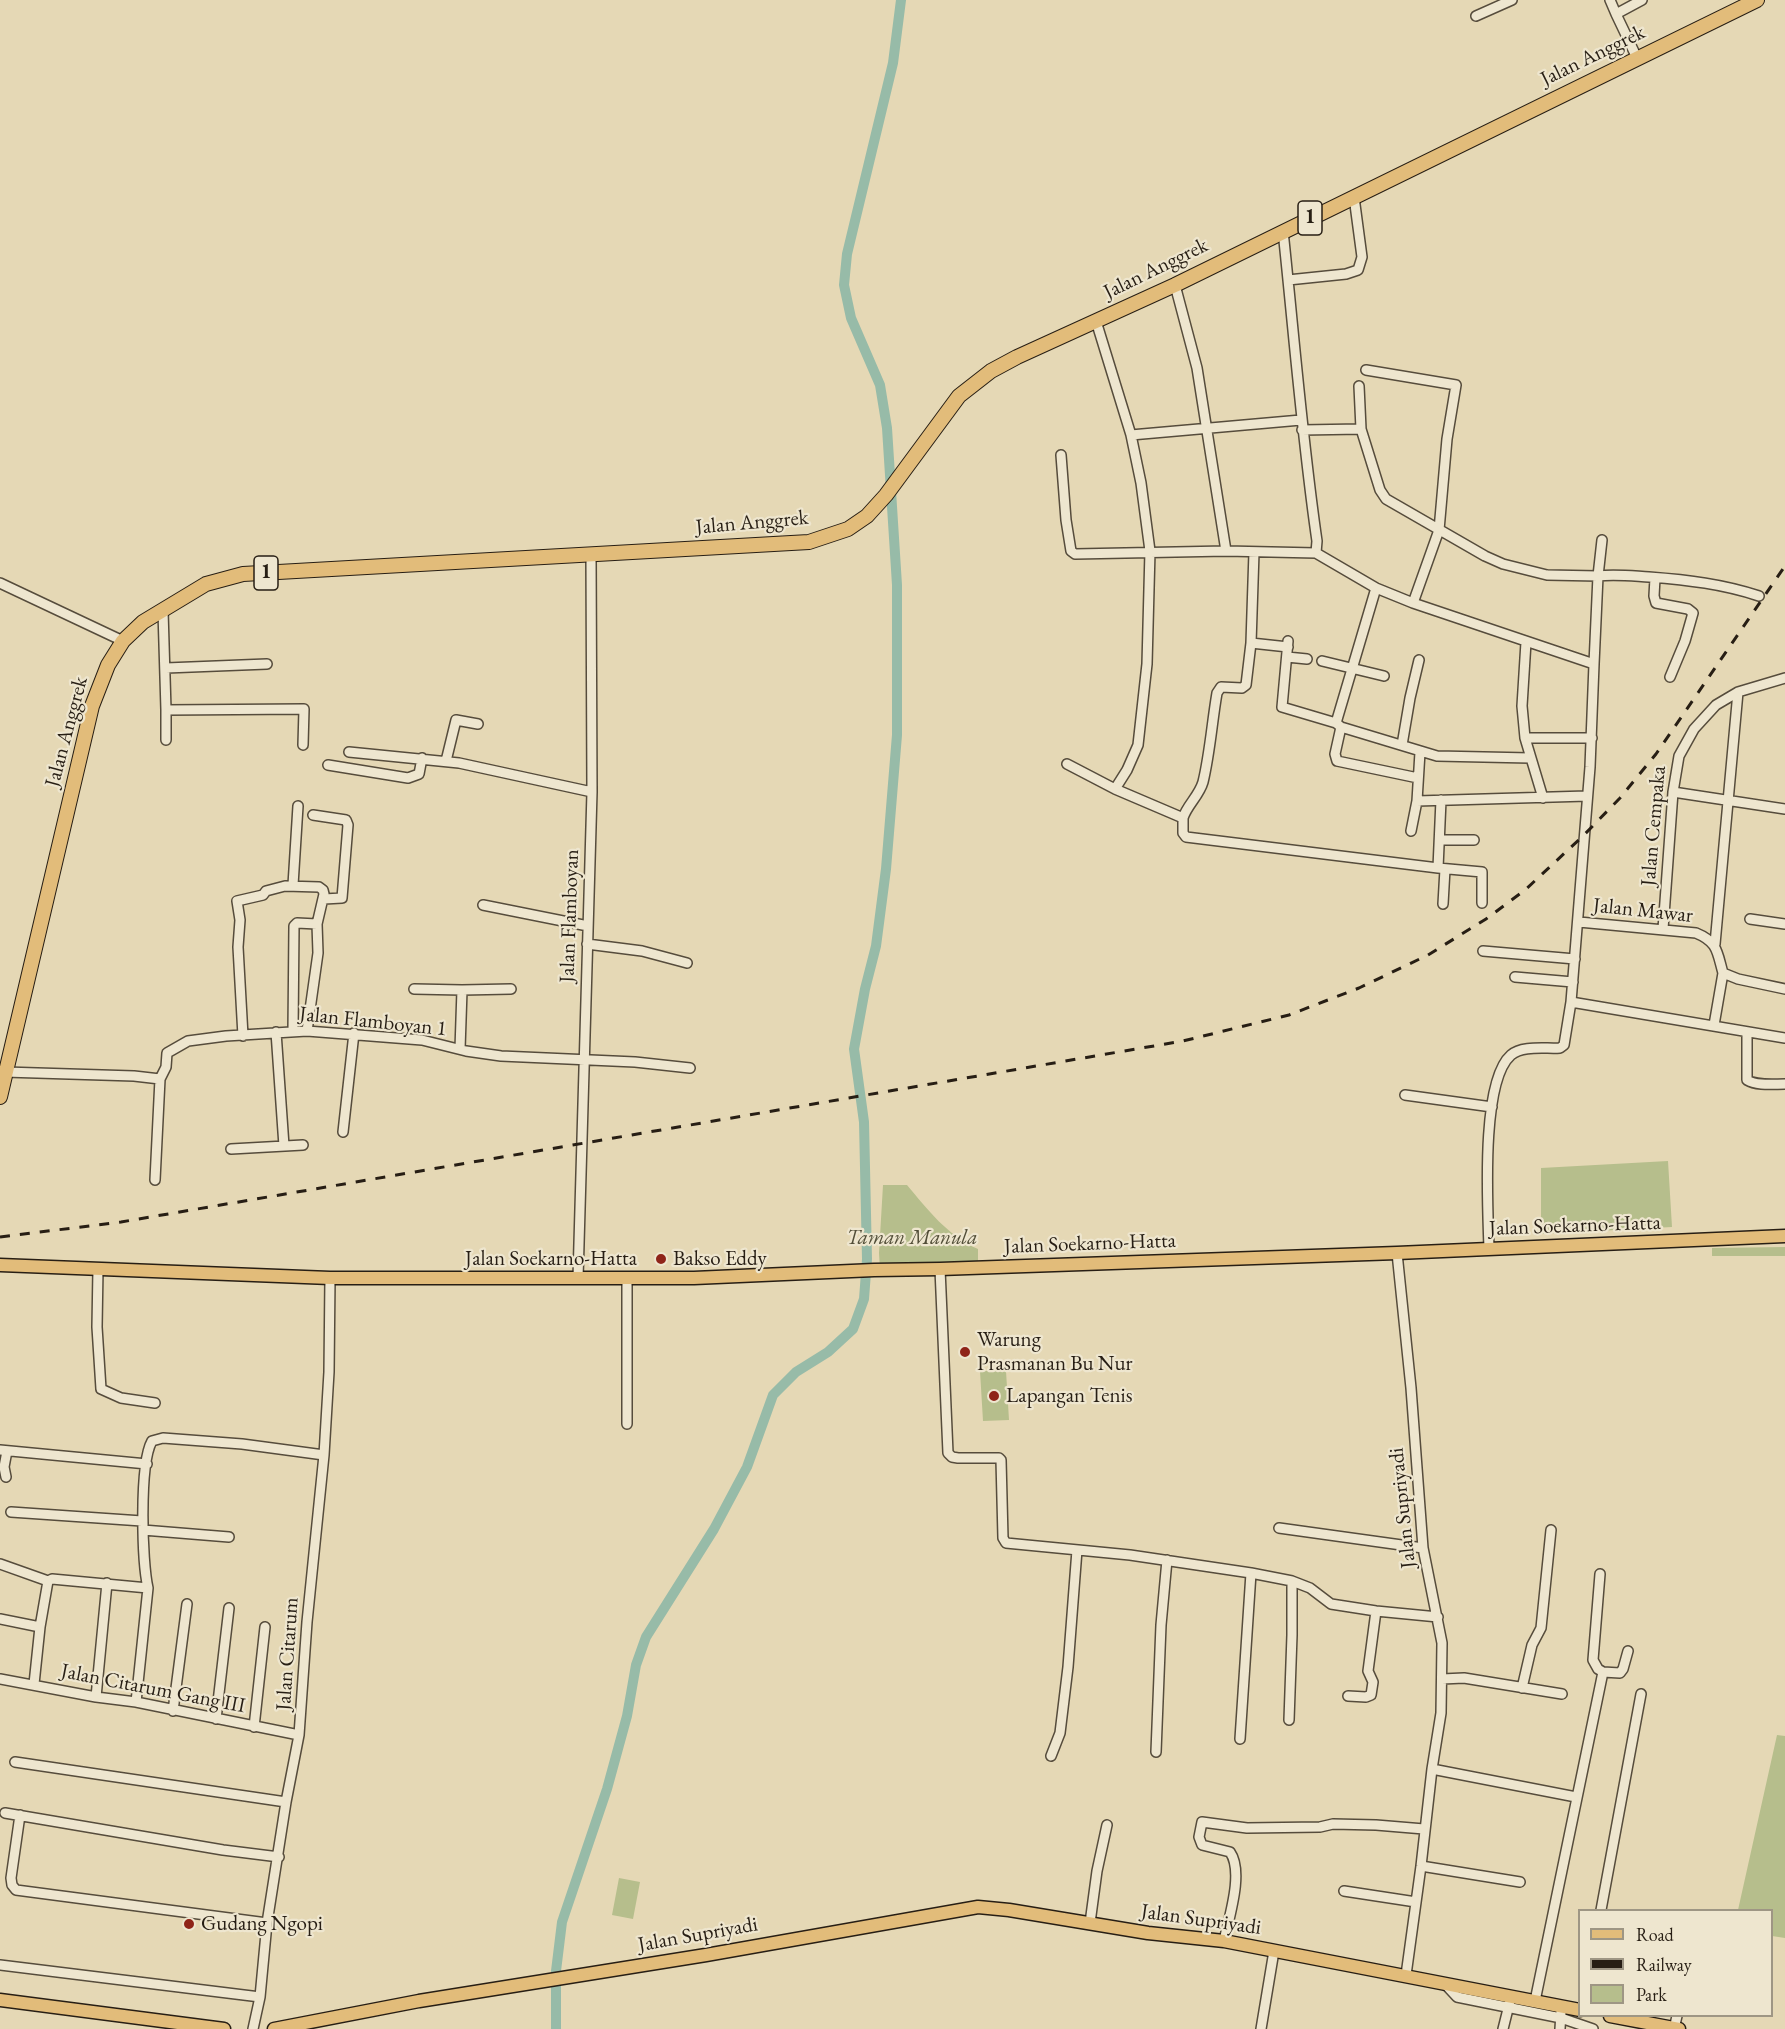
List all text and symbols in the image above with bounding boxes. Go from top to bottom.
street label: Jalan Anggrek [1537,20,1649,92]
road number: 1 [1298,201,1322,235]
street label: Jalan Anggrek [1100,233,1212,305]
street label: Jalan Anggrek [695,506,809,540]
road number: 1 [254,556,278,590]
street label: Jalan Anggrek [40,674,94,790]
street label: Jalan Cempaka [1636,765,1672,887]
street label: Jalan Flamboyan [555,849,585,983]
street label: Jalan Mawar [1592,893,1694,929]
street label: Jalan Flamboyan 1 [298,1002,448,1042]
street label: Jalan Soekarno-Hatta [1489,1210,1661,1242]
park label: Taman Manula [846,1225,978,1251]
street label: Jalan Soekarno-Hatta [1004,1228,1176,1260]
street label: Jalan Soekarno-Hatta [465,1246,637,1272]
place label: Bakso Eddy [673,1246,767,1272]
marker: Bakso Eddy [654,1252,668,1266]
place label: Warung Prasmanan Bu Nur [977,1327,1133,1377]
marker: Warung Prasmanan Bu Nur [958,1345,972,1359]
place label: Lapangan Tenis [1006,1383,1132,1409]
marker: Lapangan Tenis [987,1389,1001,1403]
street label: Jalan Supriyadi [1384,1446,1422,1570]
street label: Jalan Citarum [271,1596,305,1712]
street label: Jalan Citarum Gang III [59,1659,247,1719]
street label: Jalan Supriyadi [1139,1899,1263,1941]
legend [1578,1909,1773,2017]
place label: Gudang Ngopi [201,1911,323,1937]
street label: Jalan Supriyadi [636,1912,760,1958]
marker: Gudang Ngopi [182,1917,196,1931]
text: Road [1636,1923,1674,1946]
text: Railway [1636,1953,1692,1976]
text: Park [1636,1983,1667,2006]

